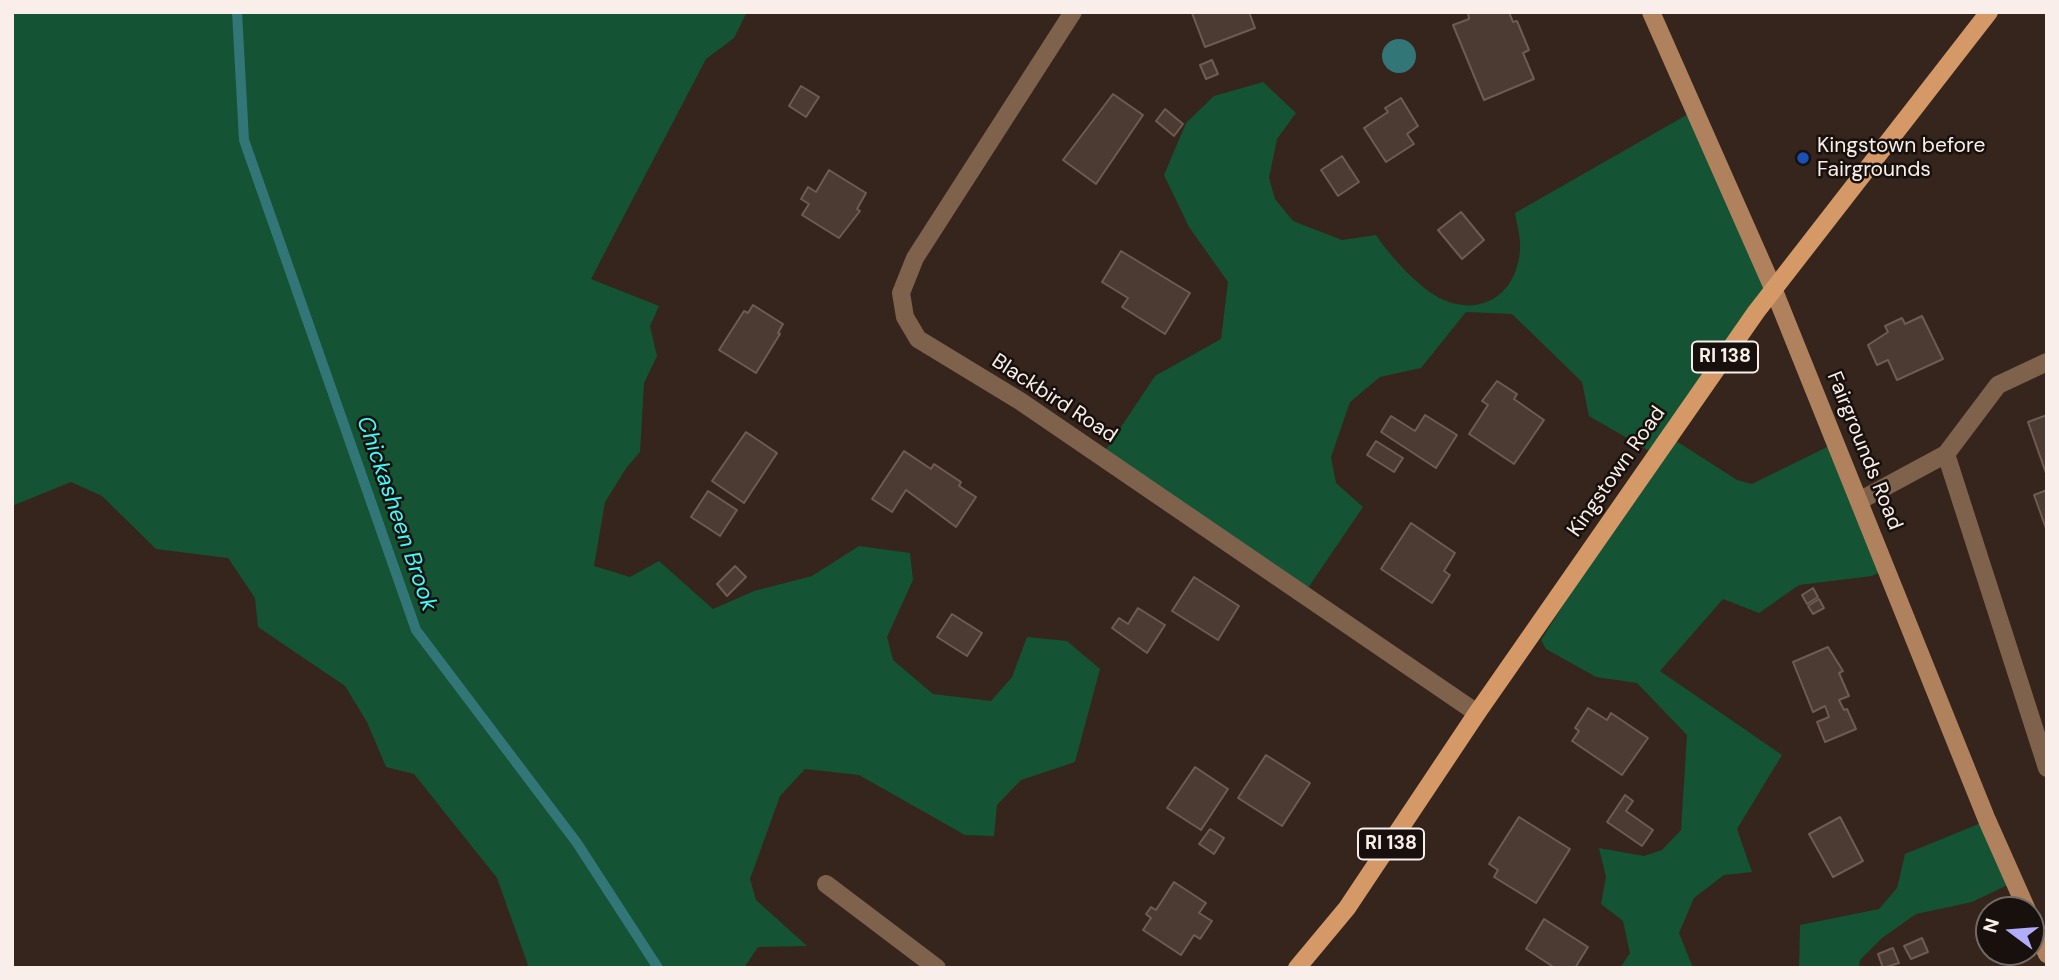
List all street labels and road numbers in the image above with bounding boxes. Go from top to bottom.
road number: RI 138 [1692,342,1758,372]
street label: Blackbird Road [987,349,1121,449]
street label: Fairgrounds Road [1821,368,1907,534]
street label: Kingstown Road [1563,402,1671,542]
road number: RI 138 [1358,828,1424,860]

